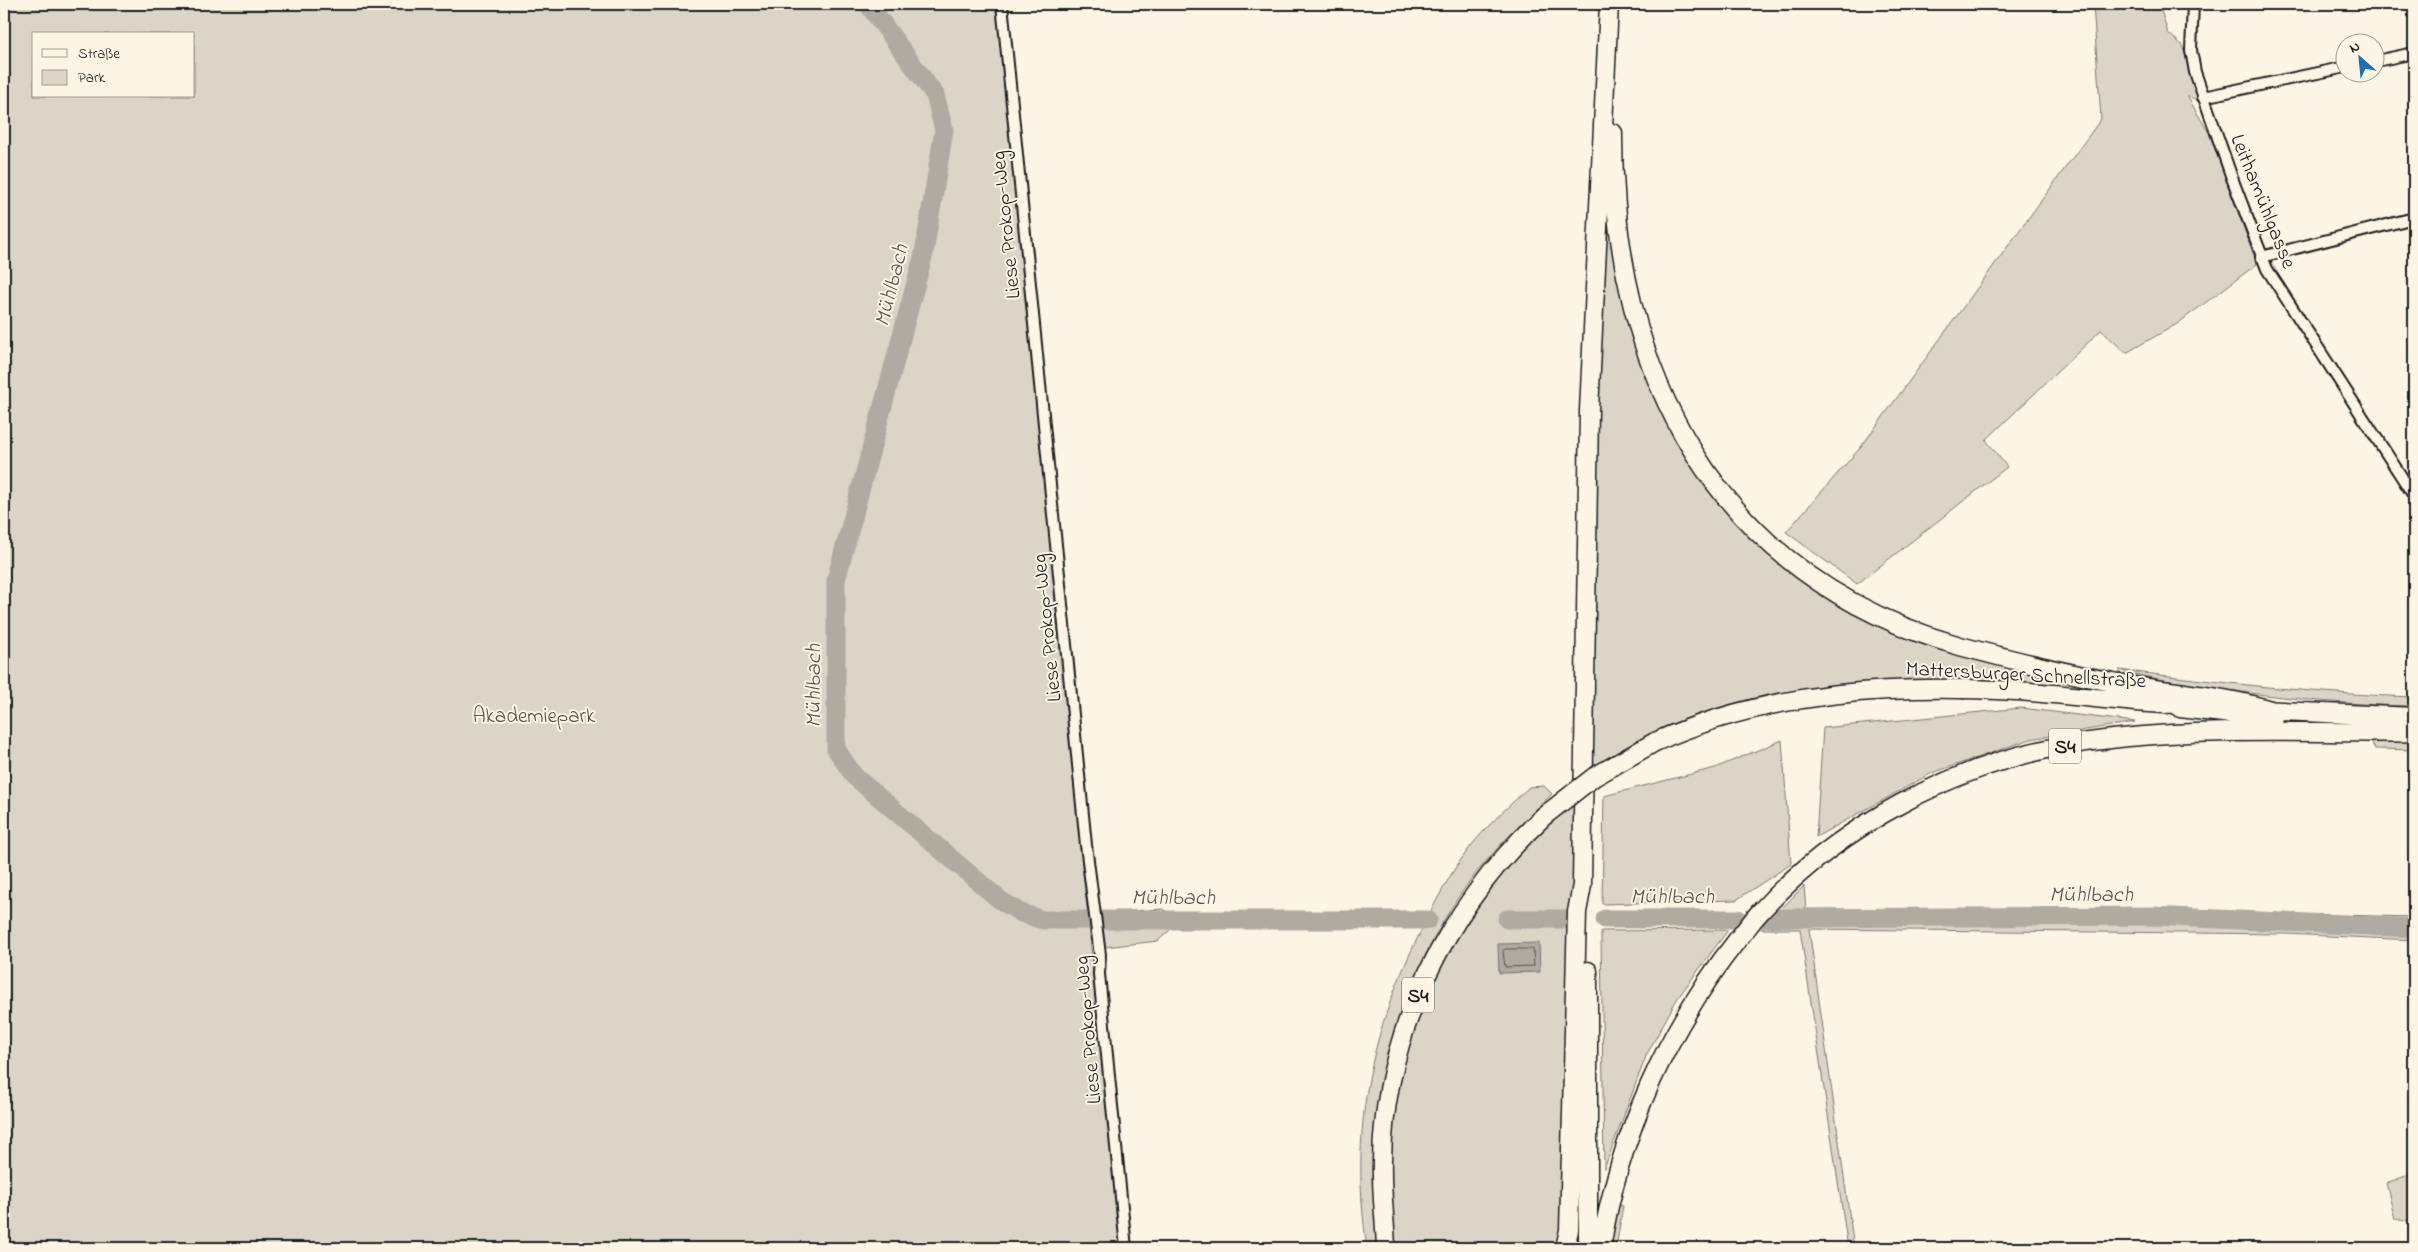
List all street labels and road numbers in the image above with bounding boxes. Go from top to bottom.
street label: Leithamühlgasse [2220,130,2303,275]
street label: Liese Prokop-Weg [984,149,1032,300]
street label: Liese Prokop-Weg [1025,552,1073,703]
street label: Mattersburger Schnellstraße [1905,655,2147,699]
road number: S4 [2049,728,2081,764]
street label: Liese Prokop-Weg [1068,954,1112,1105]
road number: S4 [1402,978,1434,1012]

